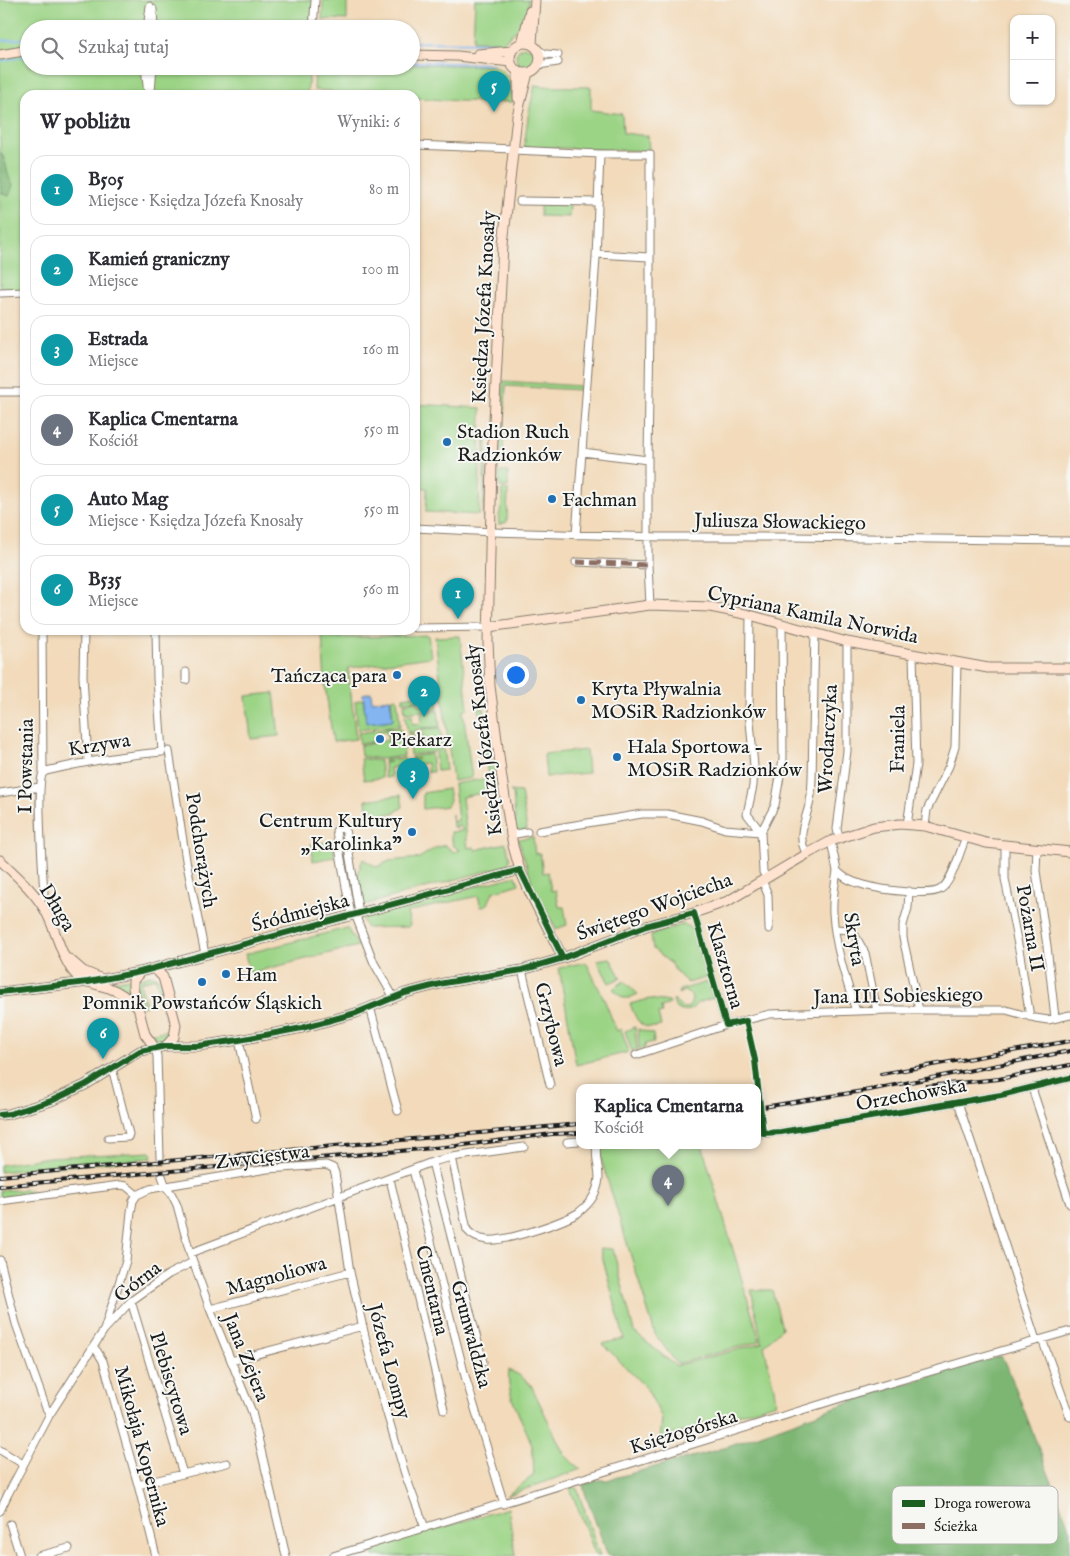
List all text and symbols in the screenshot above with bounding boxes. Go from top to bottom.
map controls [1010,15,1055,105]
button: + [1010,15,1055,60]
search box [20,20,420,75]
icon: search [38,34,66,62]
text: Szukaj tutaj [78,36,169,60]
button: − [1010,60,1055,105]
pin: 5 [478,71,510,112]
text: W pobliżu [40,109,130,136]
text: Wyniki: 6 [337,113,400,133]
text: B505 [88,168,124,192]
text: 1 [54,180,60,200]
text: 80 m [369,180,399,200]
text: Miejsce · Księdza Józefa Knosały [88,192,303,212]
street label: Księdza Józefa Knosały [467,210,502,404]
text: Kamień graniczny [88,248,230,272]
text: 2 [53,260,61,280]
text: 100 m [362,260,399,280]
text: Miejsce [88,272,138,292]
text: Estrada [88,328,148,352]
text: 3 [54,340,60,360]
text: 160 m [363,340,399,360]
text: Miejsce [88,352,138,372]
text: Kaplica Cmentarna [88,408,238,432]
text: 4 [53,420,61,440]
text: 550 m [364,420,399,440]
place label: Stadion Ruch Radzionków [457,420,569,468]
text: Kościół [88,432,138,452]
marker: Stadion Ruch Radzionków [441,436,453,448]
text: Auto Mag [88,488,168,512]
place label: Fachman [562,488,637,513]
marker: Fachman [546,493,558,505]
text: 5 [54,500,60,520]
text: 550 m [364,500,399,520]
street label: Juliusza Słowackiego [692,508,866,536]
text: Miejsce · Księdza Józefa Knosały [88,512,303,532]
text: B535 [88,568,121,592]
pin: 1 [442,578,474,619]
text: 6 [54,580,60,600]
text: 560 m [363,580,399,600]
street label: Cypriana Kamila Norwida [705,581,921,650]
text: Miejsce [88,592,138,612]
street label: Księdza Józefa Knosały [460,642,509,837]
your location [503,662,529,688]
place label: Tańcząca para [271,664,387,689]
marker: Tańcząca para [391,669,403,681]
pin: 2 [408,676,440,717]
place label: Kryta Pływalnia MOSiR Radzionków [591,677,767,725]
street label: Wrodarczyka [813,683,844,794]
marker: Kryta Pływalnia MOSiR Radzionków [575,694,587,706]
street label: Franiela [885,705,912,773]
street label: I Powstania [13,718,40,814]
street label: Krzywa [66,728,132,763]
place label: Piekarz [390,728,452,753]
marker: Piekarz [374,733,386,745]
place label: Hala Sportowa - MOSiR Radzionków [627,735,803,783]
marker: Hala Sportowa - MOSiR Radzionków [611,751,623,763]
pin: 3 [397,758,429,799]
street label: Podchorążych [179,791,222,910]
place label: Centrum Kultury „Karolinka” [259,809,402,857]
marker: Centrum Kultury „Karolinka” [406,826,418,838]
street label: Świętego Wojciecha [573,868,736,947]
street label: Długa [33,879,81,936]
street label: Pożarna II [1010,883,1050,974]
street label: Śródmiejska [249,888,352,938]
street label: Skryta [837,911,870,968]
street label: Klasztorna [700,919,749,1012]
place label: Ham [236,963,277,988]
marker: Ham [220,968,232,980]
marker: Pomnik Powstańców Śląskich [196,976,208,988]
street label: Grzybowa [528,980,573,1069]
street label: Jana III Sobieskiego [811,983,983,1011]
place label: Pomnik Powstańców Śląskich [82,991,322,1016]
pin: 6 [87,1018,119,1059]
street label: Orzechowska [854,1073,969,1117]
popup [576,1084,761,1149]
text: Kaplica Cmentarna [594,1095,743,1119]
text: Kościół [594,1119,643,1139]
street label: Zwycięstwa [213,1139,311,1176]
pin: 4 [652,1165,684,1206]
street label: Cmentarna [409,1243,454,1338]
street label: Magnoliowa [224,1251,330,1302]
street label: Górna [109,1256,167,1308]
street label: Grunwaldzka [444,1278,497,1391]
street label: Józefa Lompy [361,1299,416,1422]
street label: Jana Zejera [216,1308,275,1406]
street label: Plebiscytowa [143,1329,198,1438]
street label: Mikołaja Kopernika [108,1363,175,1530]
street label: Księżogórska [627,1404,741,1461]
legend [892,1486,1058,1544]
text: Droga rowerowa [934,1495,1031,1513]
text: Ścieżka [934,1517,978,1536]

